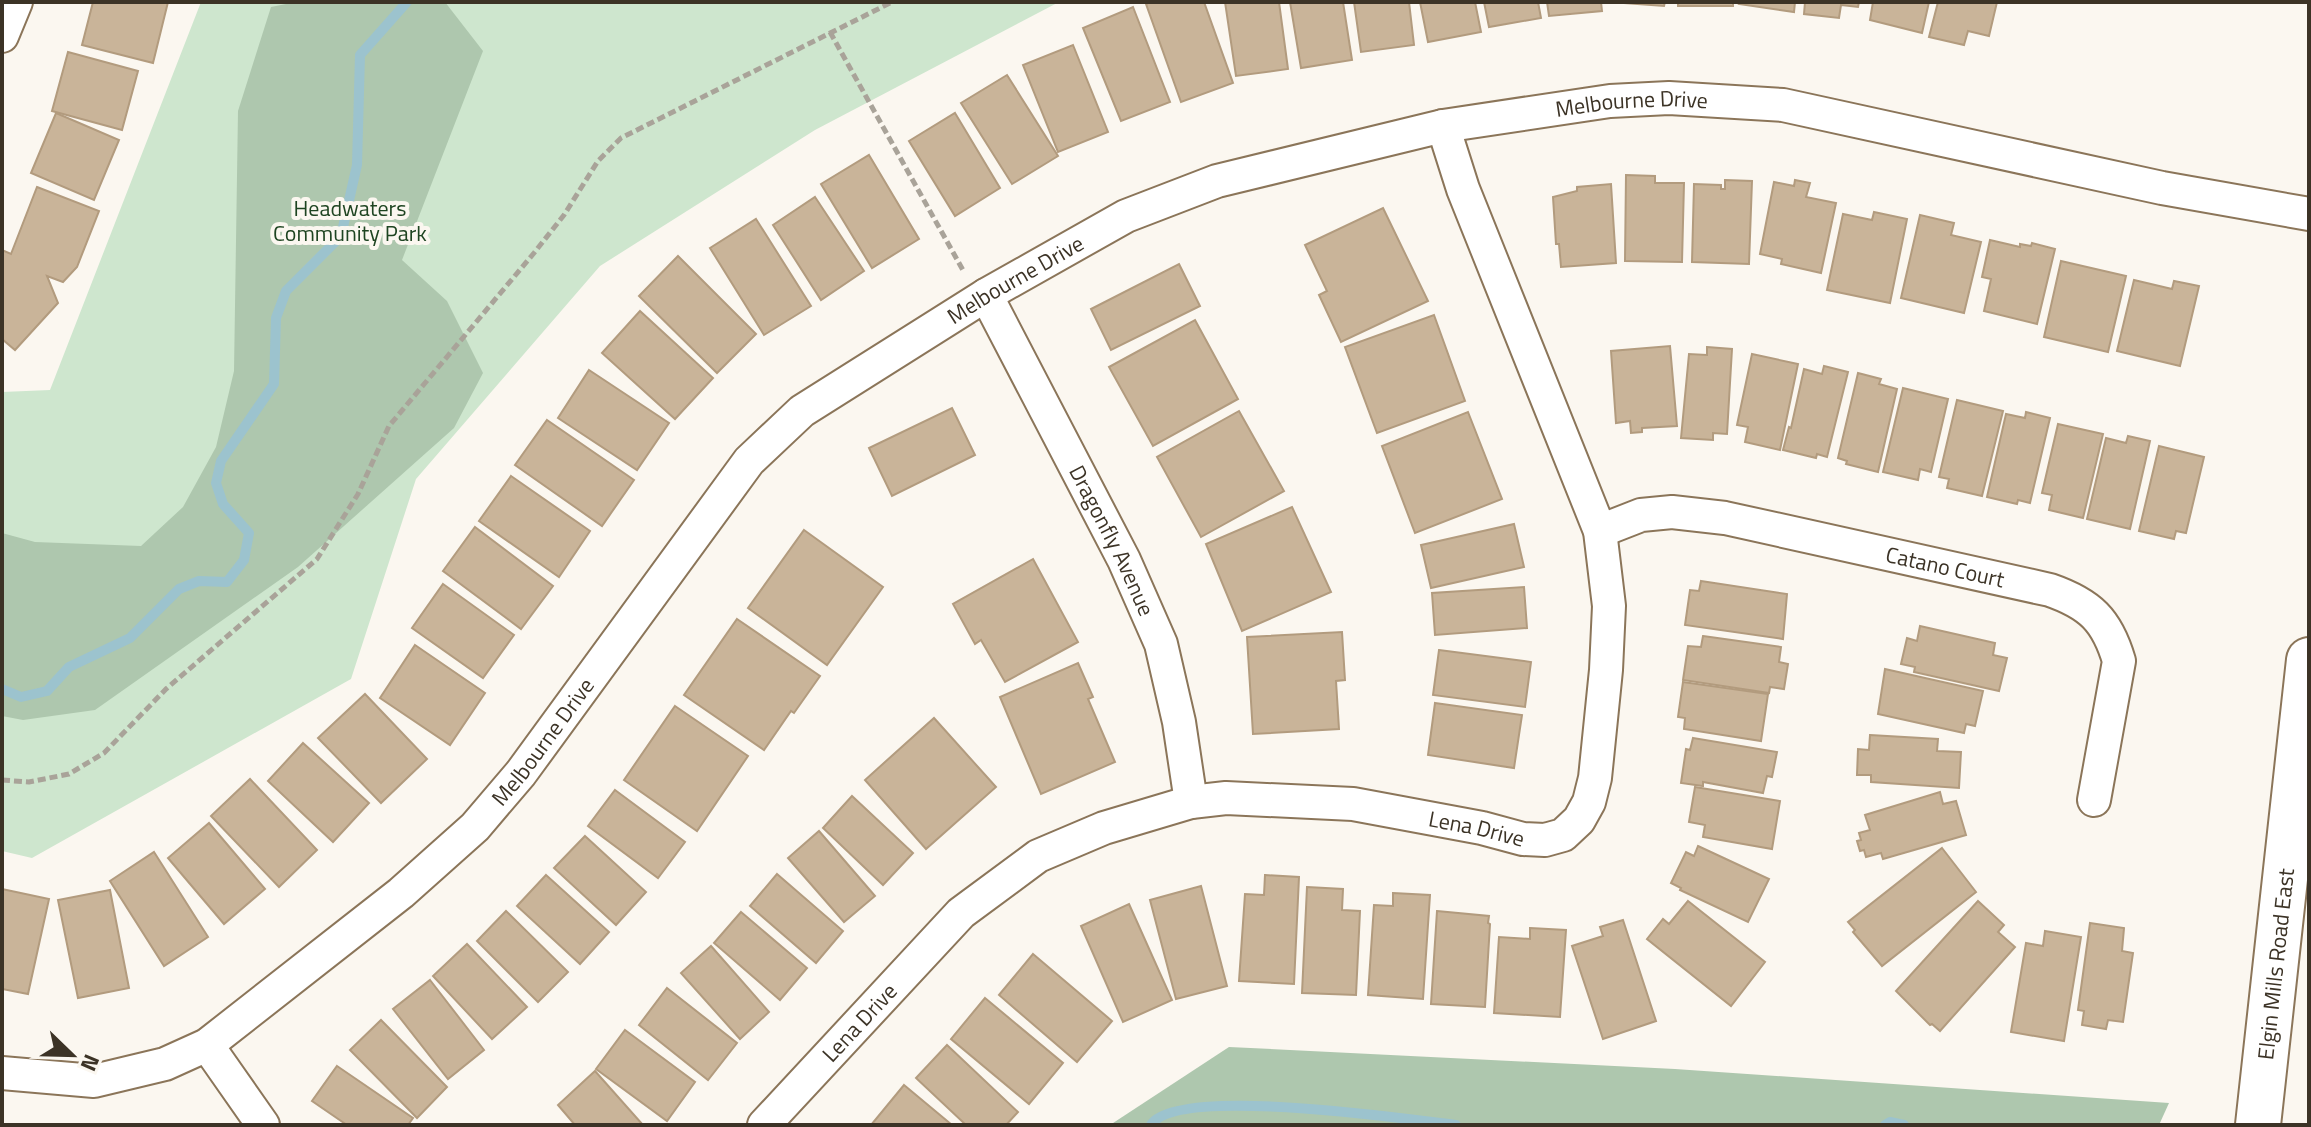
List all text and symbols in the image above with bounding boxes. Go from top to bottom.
street label: Melbourne Drive [1553,81,1709,126]
park label: Headwaters Community Park [273,191,427,250]
street label: Melbourne Drive [940,226,1090,332]
street label: Dragonfly Avenue [1060,459,1164,621]
street label: Catano Court [1883,537,2008,596]
street label: Melbourne Drive [483,670,602,813]
street label: Lena Drive [1426,801,1528,856]
street label: Elgin Mills Road East [2248,866,2303,1061]
street label: Lena Drive [814,975,905,1070]
north arrow [32,1015,112,1095]
text: N [72,1049,109,1076]

